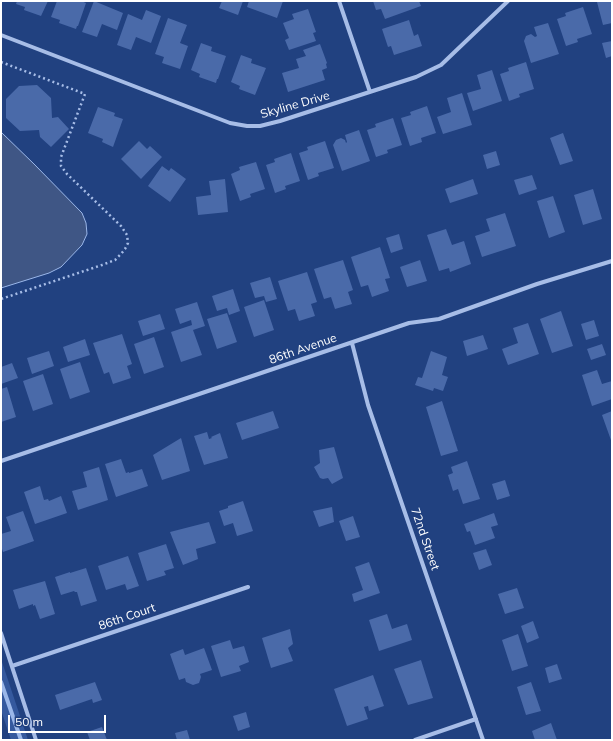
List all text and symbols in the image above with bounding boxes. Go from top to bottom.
street label: Skyline Drive [259,88,331,122]
street label: 86th Avenue [267,331,339,367]
street label: 72nd Street [408,506,442,572]
street label: 86th Court [97,601,157,633]
scale bar [10,707,108,733]
text: 50 m [15,714,43,729]

